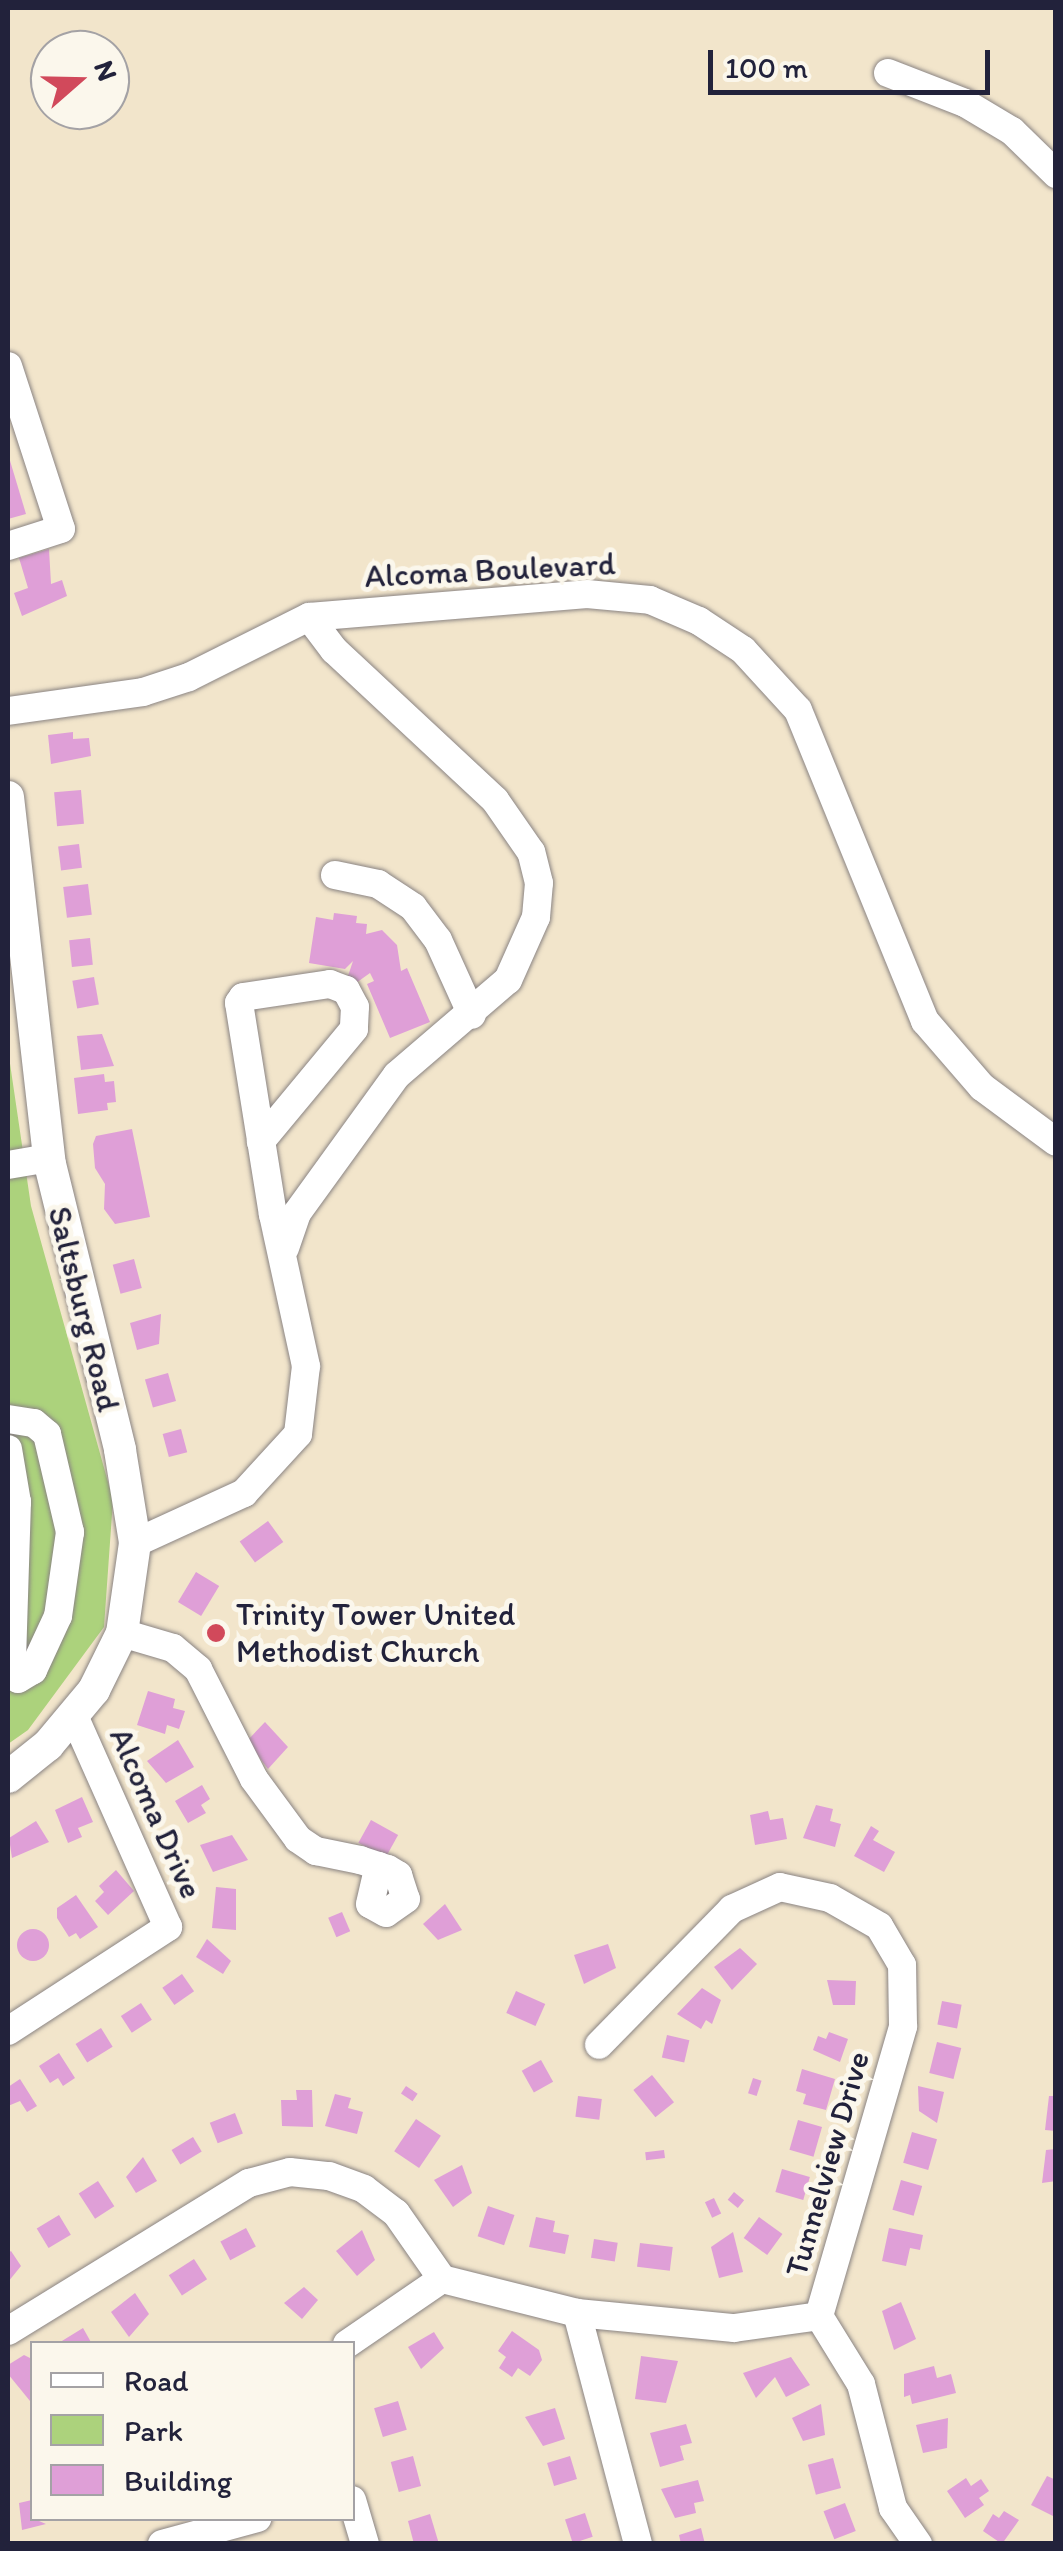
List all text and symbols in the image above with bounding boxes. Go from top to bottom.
north arrow [30,30,130,130]
scale bar [713,30,996,92]
text: 100 m [725,49,808,86]
text: N [87,56,126,85]
street label: Alcoma Boulevard [364,544,616,596]
street label: Saltsburg Road [40,1203,128,1415]
place label: Trinity Tower United Methodist Church [236,1596,512,1671]
marker: Trinity Tower United Methodist Church [205,1622,227,1644]
street label: Alcoma Drive [101,1722,211,1904]
street label: Tunnelview Drive [777,2047,877,2281]
legend [30,2341,355,2521]
text: Road [124,2362,189,2399]
text: Park [124,2412,183,2449]
text: Building [124,2462,232,2499]

